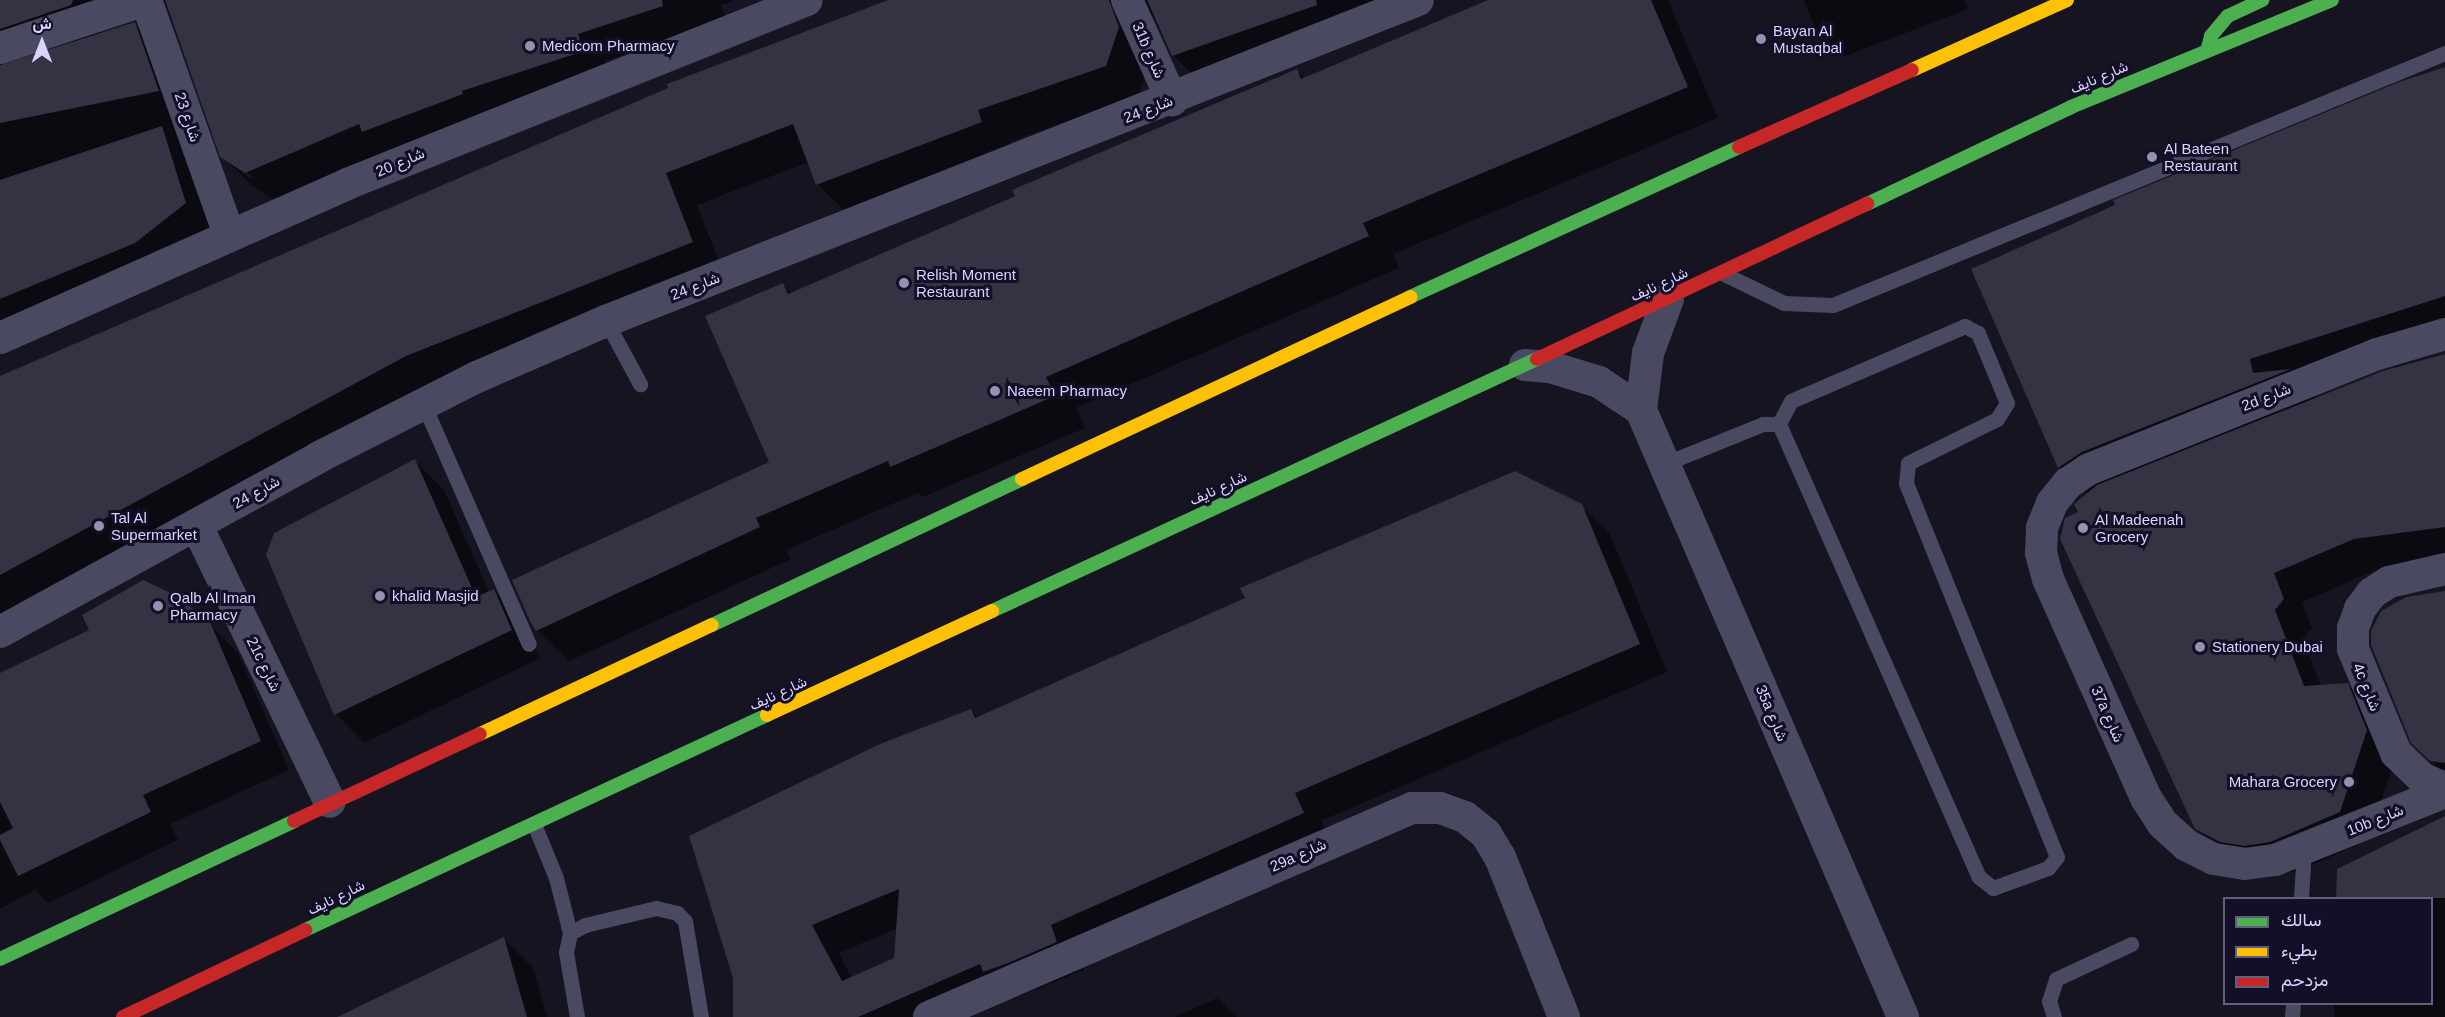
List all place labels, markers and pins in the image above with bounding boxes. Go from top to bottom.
place label: Bayan Al Mustaqbal [1773,21,1842,56]
marker: Bayan Al Mustaqbal [1754,32,1768,46]
place label: Medicom Pharmacy [542,37,675,55]
marker: Medicom Pharmacy [523,39,537,53]
place label: Al Bateen Restaurant [2164,139,2237,174]
marker: Al Bateen Restaurant [2145,150,2159,164]
place label: Relish Moment Restaurant [916,265,1016,300]
marker: Relish Moment Restaurant [897,276,911,290]
place label: Naeem Pharmacy [1007,382,1127,400]
marker: Naeem Pharmacy [988,384,1002,398]
place label: Tal Al Supermarket [111,508,197,543]
place label: Al Madeenah Grocery [2095,510,2183,545]
marker: Tal Al Supermarket [92,519,106,533]
marker: Al Madeenah Grocery [2076,521,2090,535]
place label: khalid Masjid [392,587,479,605]
place label: Qalb Al Iman Pharmacy [170,588,257,623]
marker: khalid Masjid [373,589,387,603]
marker: Qalb Al Iman Pharmacy [151,599,165,613]
place label: Stationery Dubai [2212,638,2323,656]
marker: Stationery Dubai [2193,640,2207,654]
place label: Mahara Grocery [2229,773,2337,791]
marker: Mahara Grocery [2342,775,2356,789]

